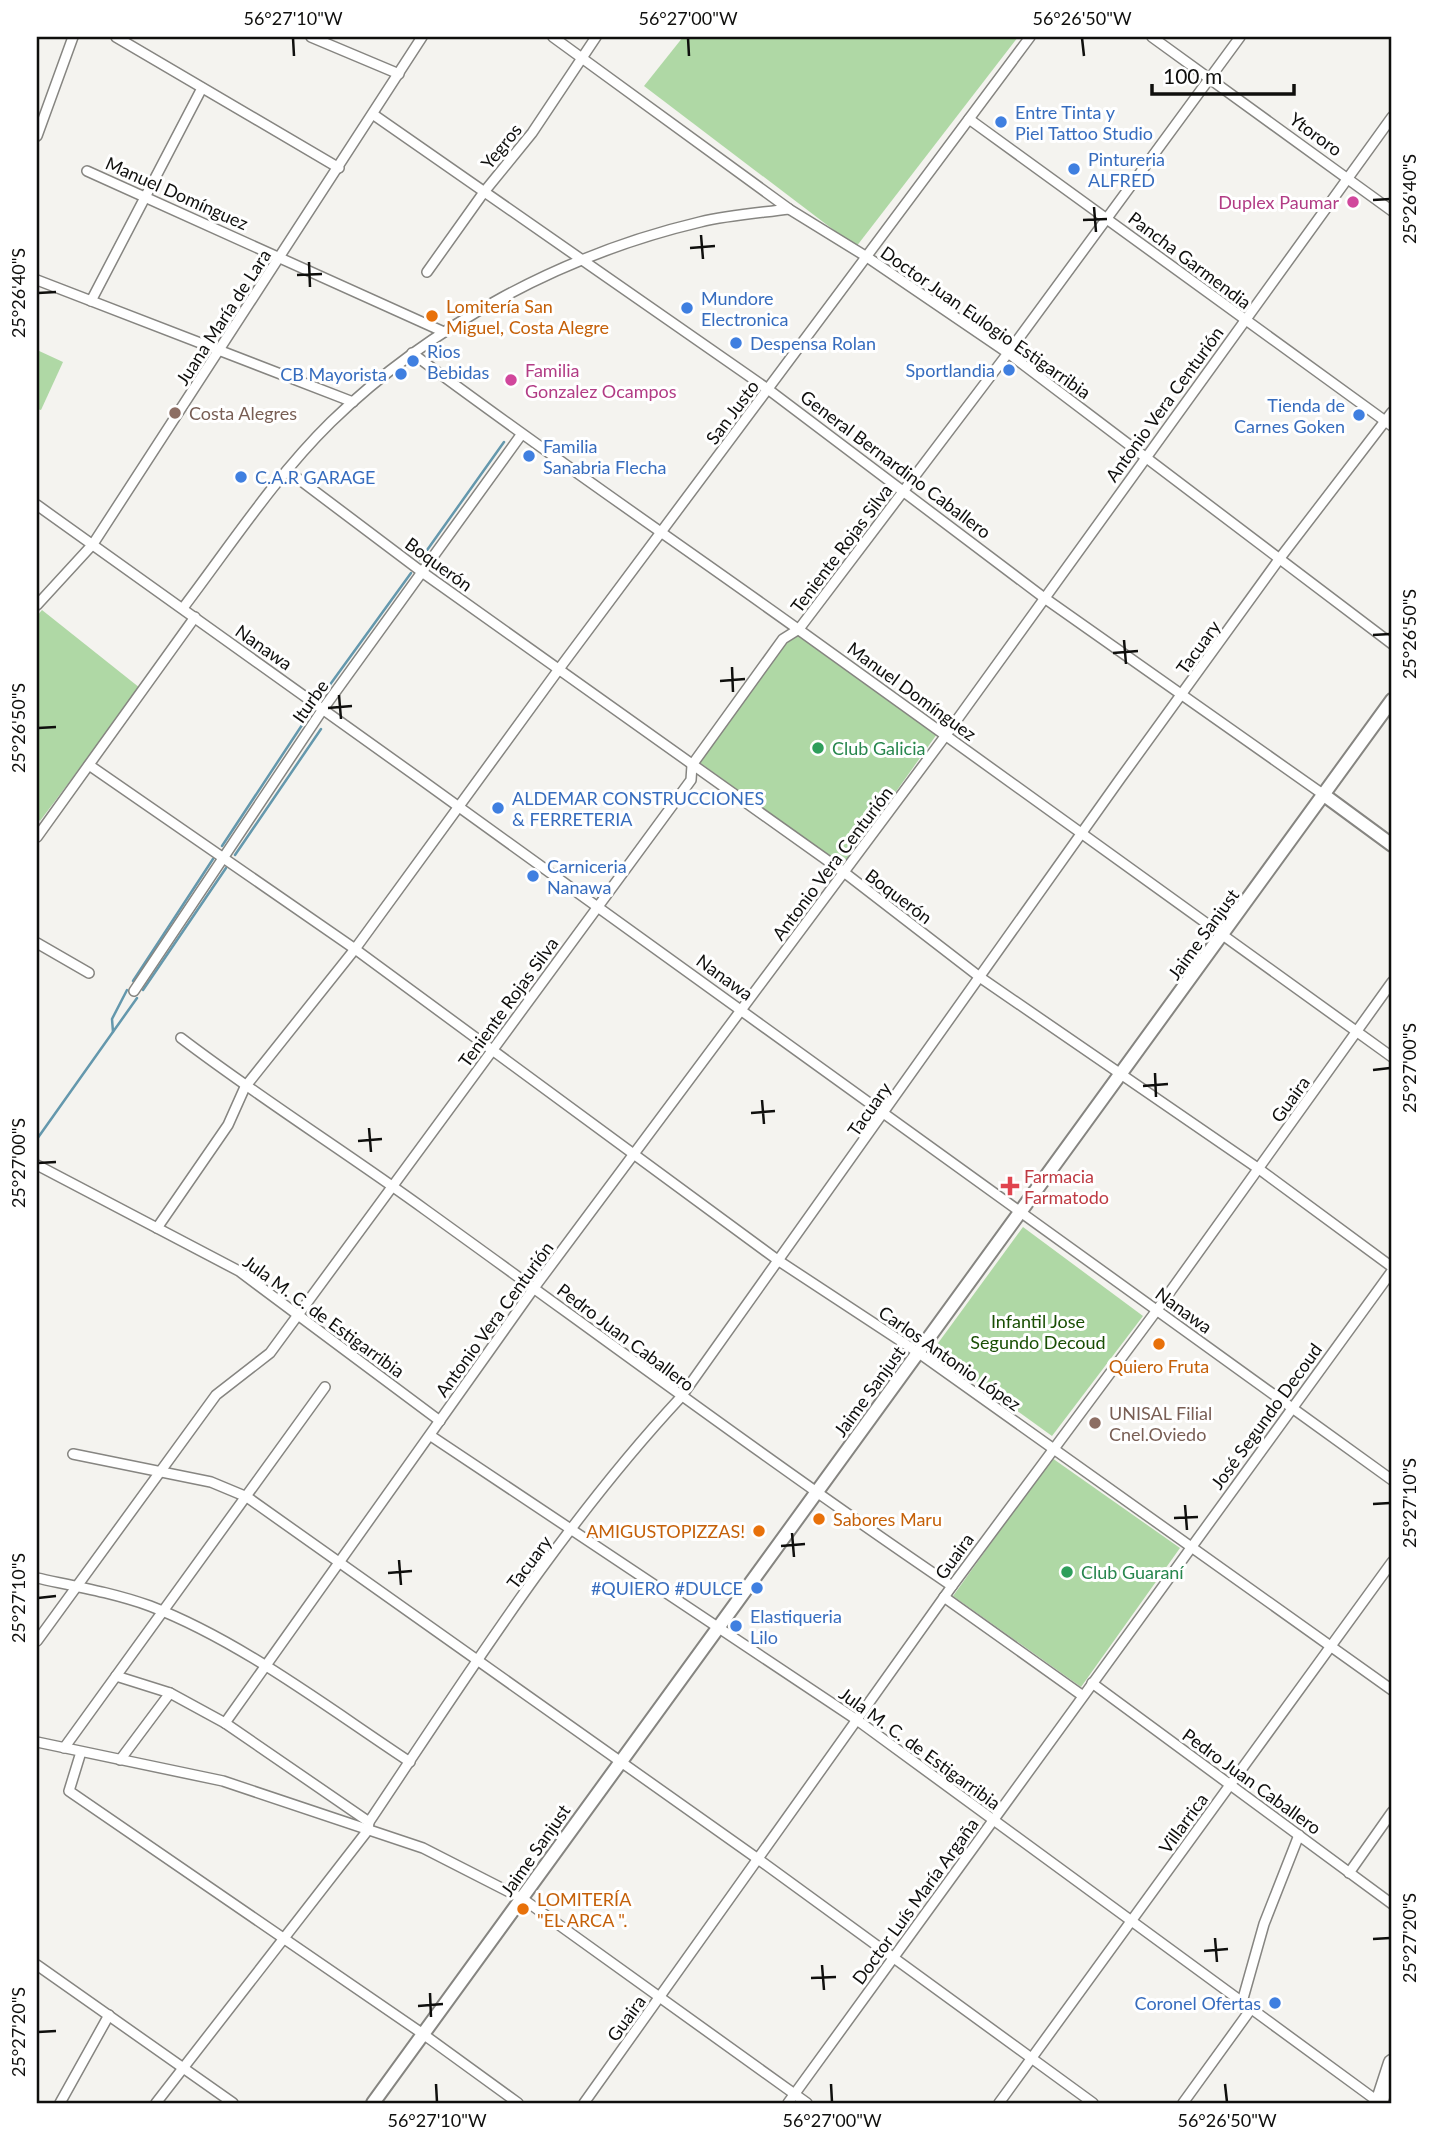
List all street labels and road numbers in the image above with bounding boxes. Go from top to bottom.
street label: Ytororo [1285,108,1347,160]
street label: Yegros [476,119,526,173]
street label: Manuel Domínguez [102,152,252,234]
street label: Pancha Garmendia [1124,207,1256,313]
street label: Doctor Juan Eulogio Estigarribia [877,241,1095,403]
street label: Juana María de Lara [171,245,275,389]
street label: Antonio Vera Centurión [1100,322,1228,486]
street label: San Justo [701,376,763,448]
street label: General Bernardino Caballero [796,385,996,543]
street label: Teniente Rojas Silva [786,479,896,617]
street label: Boquerón [401,532,477,596]
street label: Tacuary [1171,615,1225,678]
street label: Nanawa [231,620,297,674]
street label: Manuel Domínguez [843,637,981,745]
street label: Iturbe [287,675,333,727]
street label: Antonio Vera Centurión [767,782,897,944]
street label: Boquerón [861,864,937,928]
street label: Jaime Sanjust [1163,884,1244,984]
street label: Teniente Rojas Silva [454,933,562,1071]
street label: Nanawa [693,949,757,1005]
street label: Guaira [1266,1072,1314,1126]
street label: Tacuary [843,1077,896,1140]
street label: Antonio Vera Centurión [430,1237,558,1401]
street label: Jula M. C. de Estigarribia [239,1250,409,1382]
street label: Pedro Juan Caballero [553,1278,699,1396]
street label: Nanawa [1152,1282,1216,1338]
street label: Carlos Antonio López [875,1301,1025,1415]
street label: José Segundo Decoud [1206,1339,1326,1493]
street label: Jaime Sanjust [829,1341,910,1441]
street label: Guaira [930,1529,978,1583]
street label: Tacuary [502,1530,557,1593]
street label: Jula M. C. de Estigarribia [835,1682,1005,1814]
street label: Pedro Juan Caballero [1178,1723,1326,1839]
street label: Villarrica [1154,1789,1212,1857]
street label: Jaime Sanjust [495,1800,575,1900]
street label: Doctor Luís María Argaña [847,1814,983,1988]
street label: Guaira [602,1991,650,2045]

